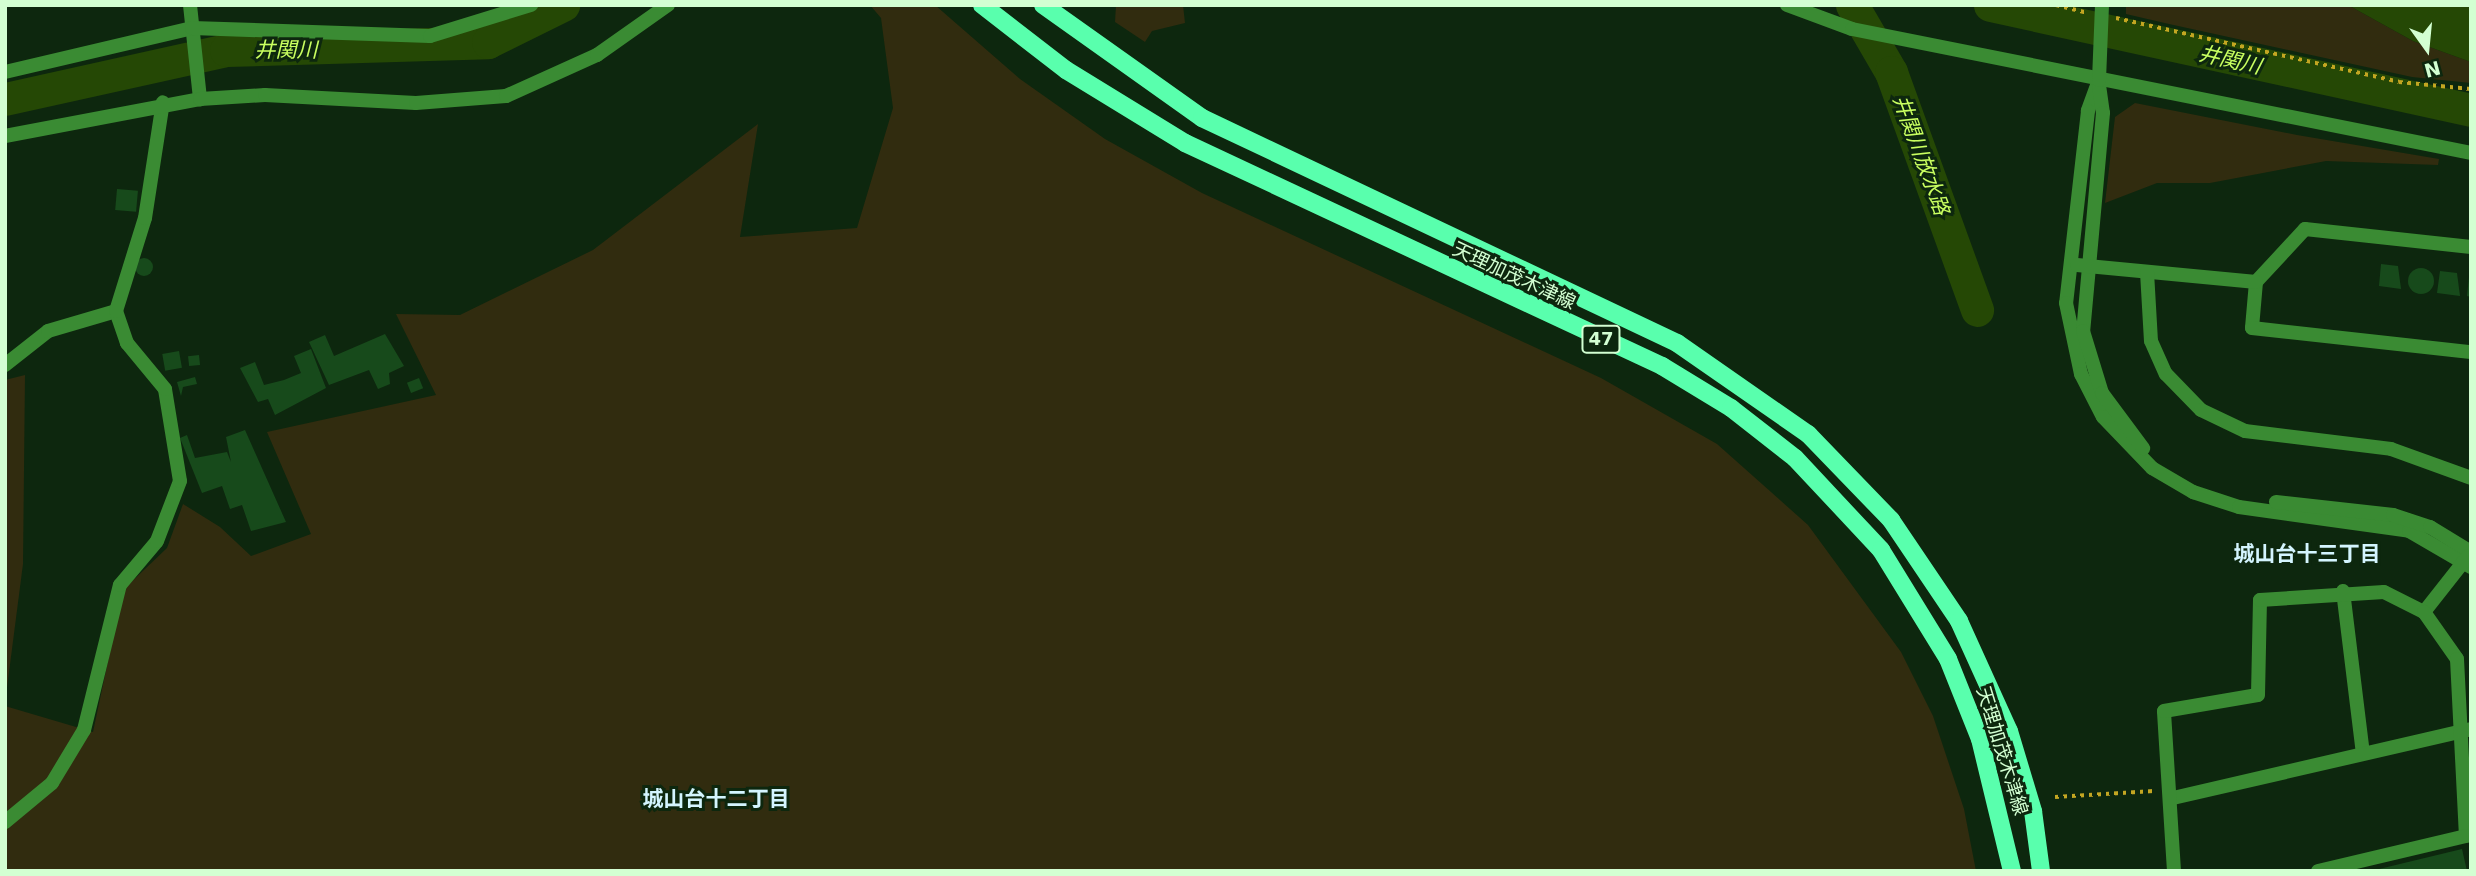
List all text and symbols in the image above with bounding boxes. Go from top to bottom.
north arrow [2392,14,2462,84]
water label: 井関川 [255,37,317,63]
water label: 井関川 [2196,41,2264,79]
text: N [2422,57,2443,82]
water label: 井関川放水路 [1888,91,1954,219]
street label: 天理加茂木津線 [1449,238,1579,314]
road number: 47 [1580,324,1622,354]
district label: 城山台十三丁目 [2234,541,2380,567]
street label: 天理加茂木津線 [1972,684,2032,818]
district label: 城山台十二丁目 [643,786,789,812]

